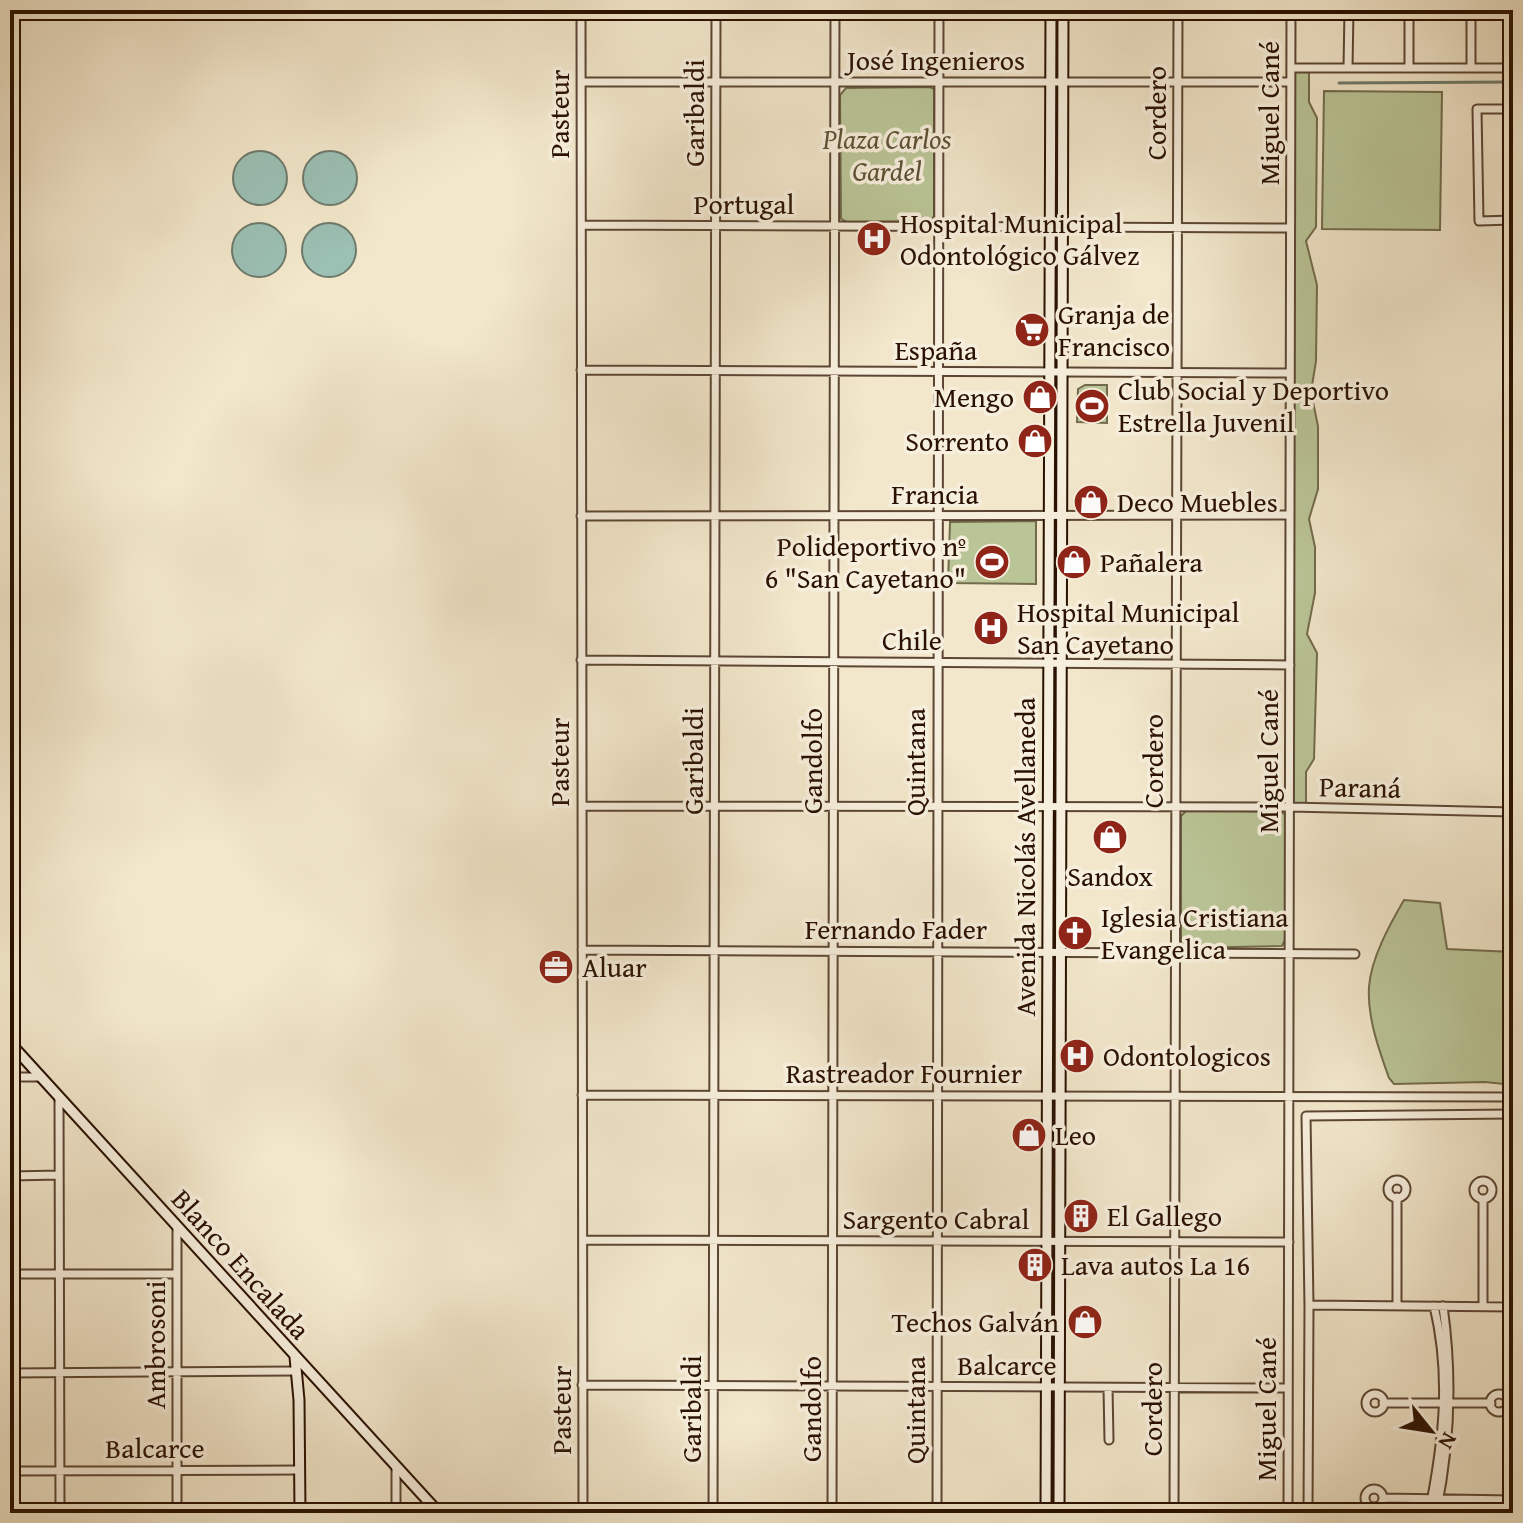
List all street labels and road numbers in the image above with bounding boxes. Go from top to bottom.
street label: José Ingenieros [844,39,1025,80]
street label: Miguel Cané [1248,41,1289,185]
street label: Garibaldi [673,59,714,167]
street label: Cordero [1135,66,1176,160]
street label: Pasteur [538,69,579,159]
street label: Portugal [694,183,795,224]
street label: España [895,329,978,370]
street label: Francia [891,473,979,514]
street label: Chile [882,619,942,660]
street label: Miguel Cané [1247,689,1288,833]
street label: Avenida Nicolás Avellaneda [1004,697,1045,1017]
street label: Garibaldi [672,707,713,815]
street label: Quintana [894,707,935,816]
street label: Gandolfo [791,708,832,814]
street label: Cordero [1132,714,1173,808]
street label: Pasteur [538,717,579,807]
street label: Paraná [1319,765,1402,808]
street label: Fernando Fader [805,908,988,949]
street label: Rastreador Fournier [786,1052,1023,1093]
street label: Blanco Encalada [162,1179,321,1349]
street label: Sargento Cabral [843,1198,1030,1239]
street label: Ambrosoni [134,1280,175,1409]
street label: Miguel Cané [1245,1337,1286,1481]
street label: Balcarce [957,1344,1057,1385]
street label: Garibaldi [670,1355,711,1463]
street label: Quintana [894,1355,935,1464]
street label: Gandolfo [790,1356,831,1462]
street label: Cordero [1131,1362,1172,1456]
street label: Pasteur [540,1365,581,1455]
street label: Balcarce [105,1427,205,1468]

